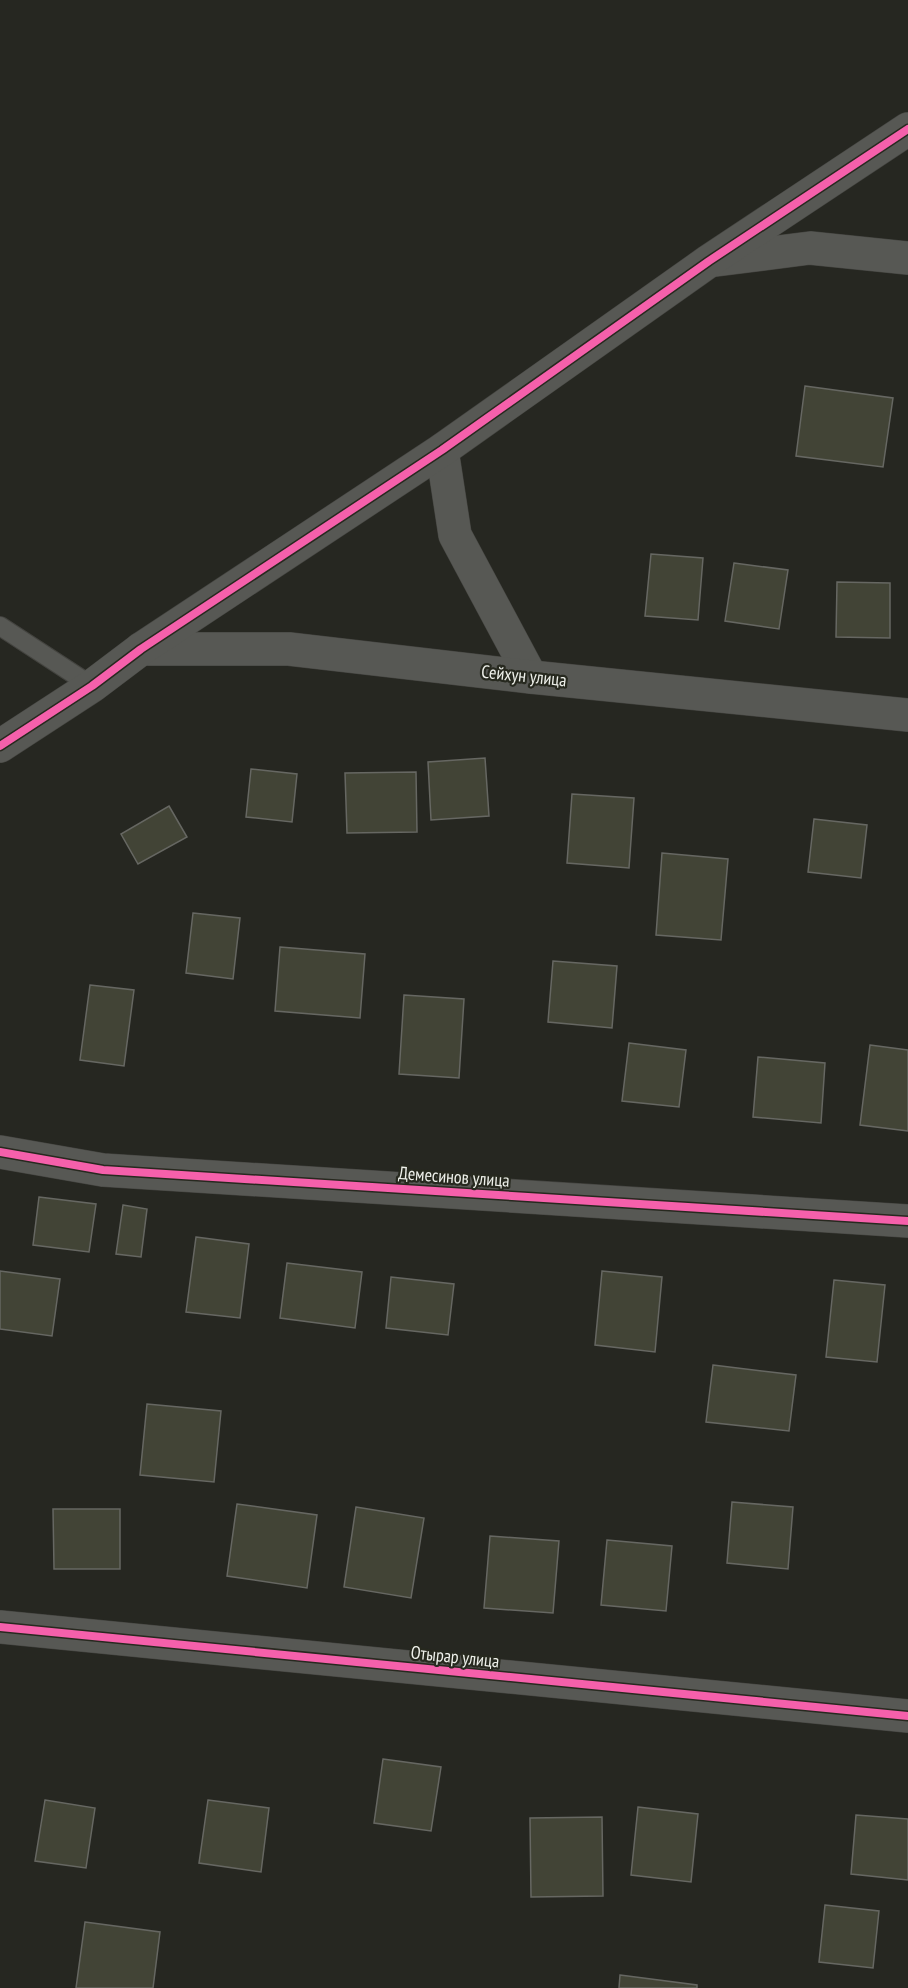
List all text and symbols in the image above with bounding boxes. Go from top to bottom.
street label: Сейхун улица [480,660,568,691]
street label: Демесинов улица [398,1161,510,1192]
street label: Отырар улица [410,1640,500,1673]

